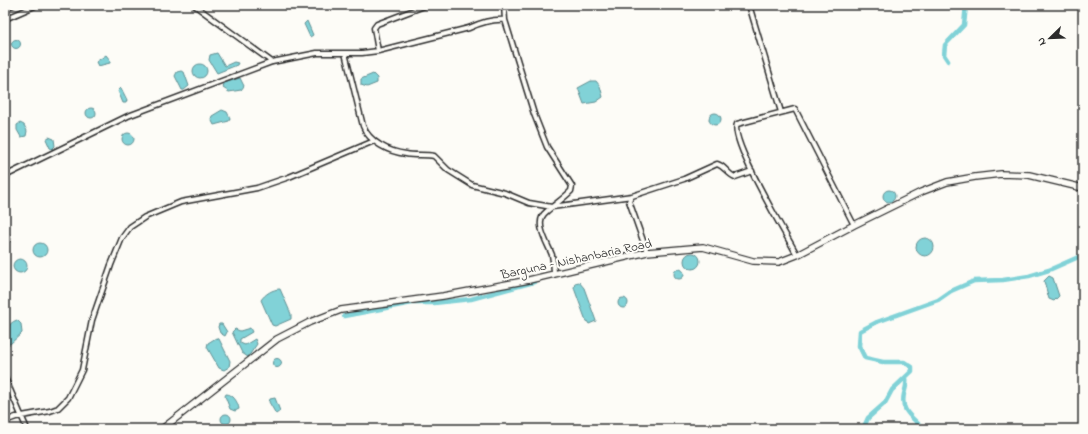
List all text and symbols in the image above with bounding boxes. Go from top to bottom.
north arrow [1030,18,1070,58]
text: N [1033,35,1051,48]
street label: Barguna - Nishanbaria Road [498,234,654,286]

